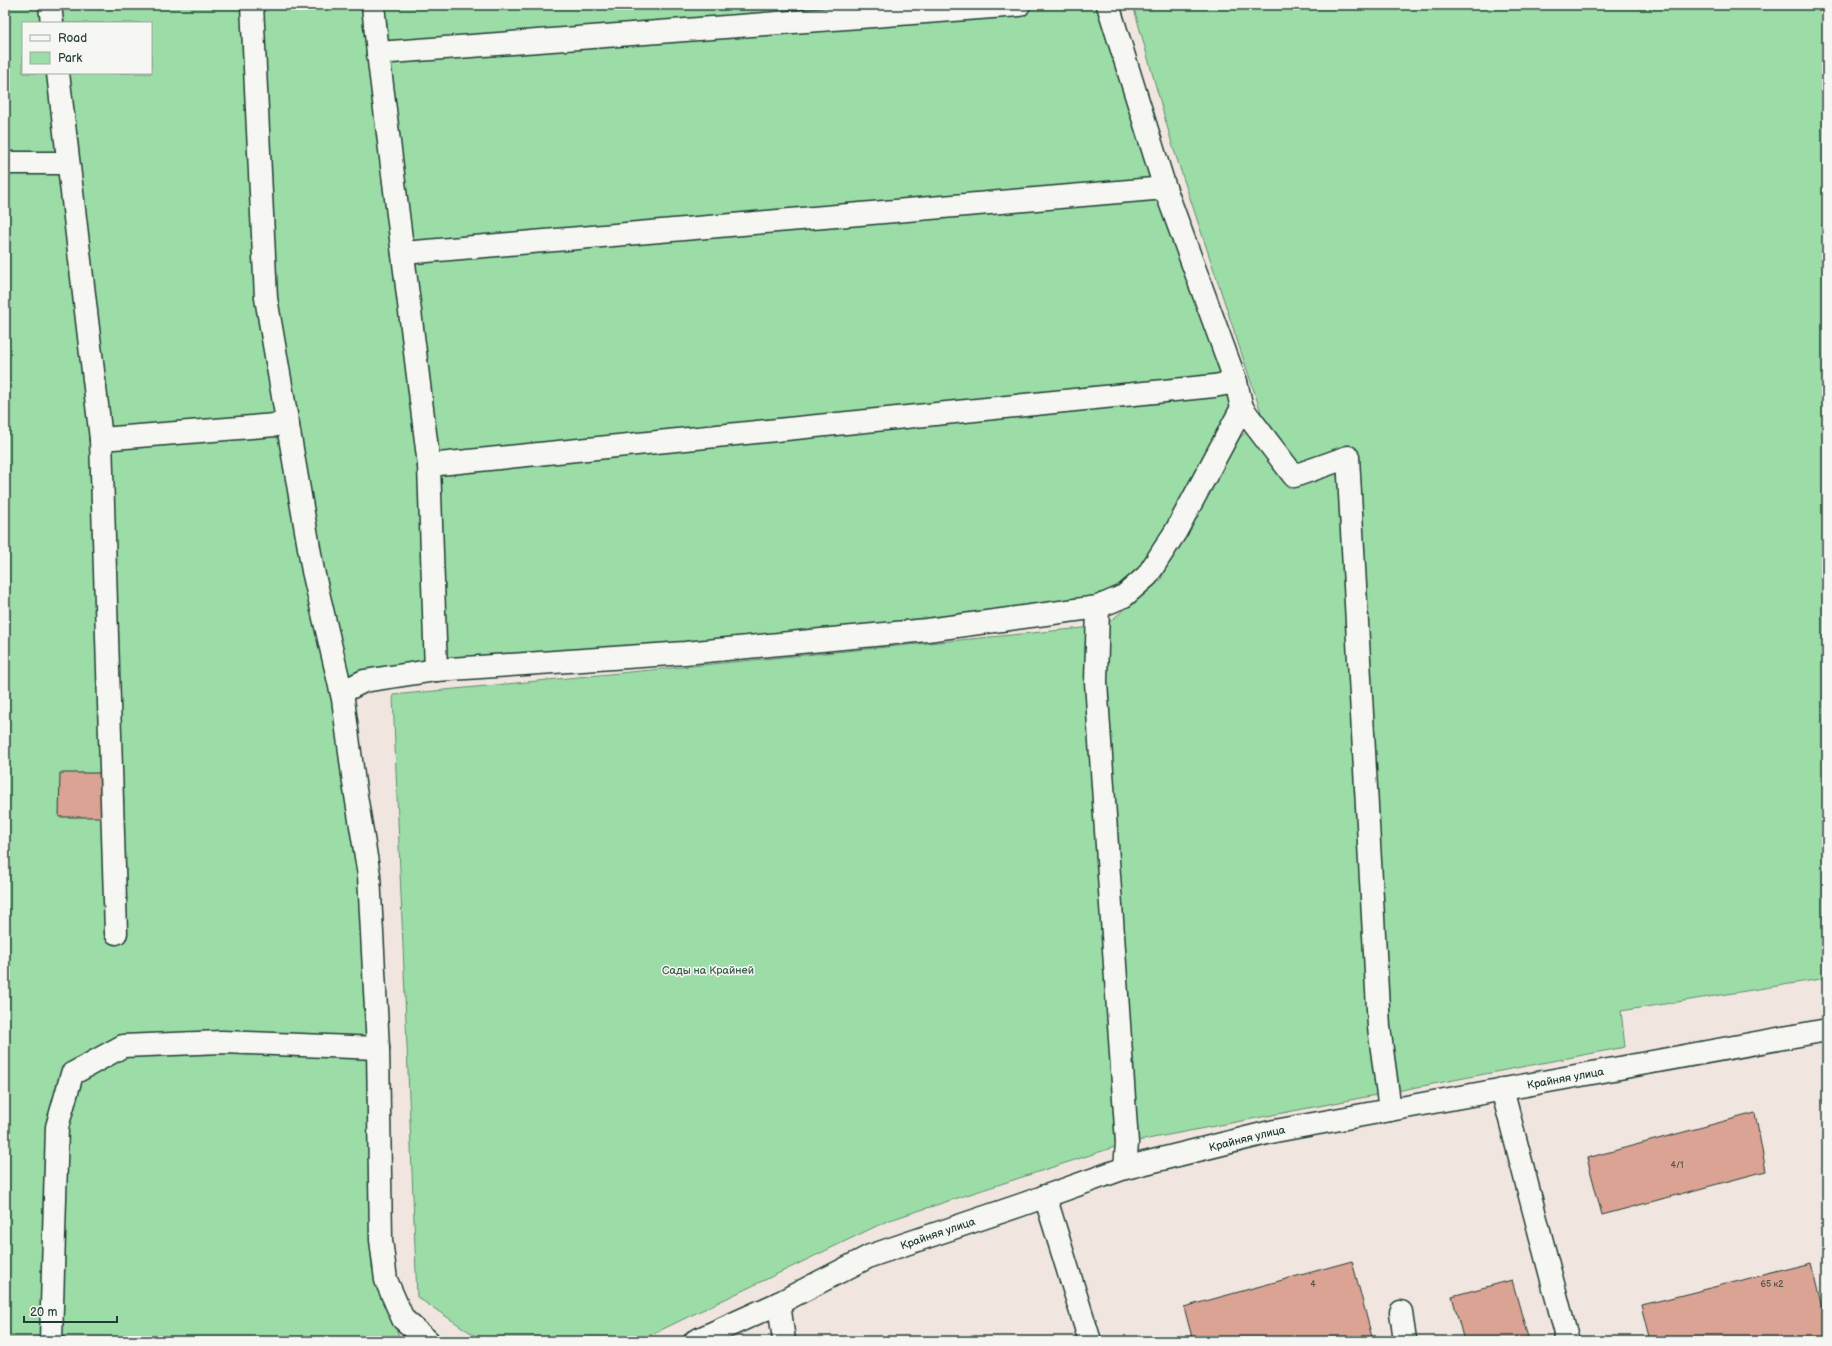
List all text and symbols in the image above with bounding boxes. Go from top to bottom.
legend [22,22,152,74]
text: Road [58,31,87,46]
text: Park [58,51,82,66]
park label: Сады на Крайней [662,964,754,977]
street label: Крайняя улица [1526,1064,1605,1091]
street label: Крайняя улица [1208,1123,1287,1154]
house number: 4/1 [1670,1160,1684,1171]
street label: Крайняя улица [899,1214,977,1252]
house number: 4 [1310,1279,1316,1290]
house number: 65 к2 [1760,1279,1784,1290]
scale bar [24,1298,117,1324]
text: 20 m [30,1305,57,1320]

